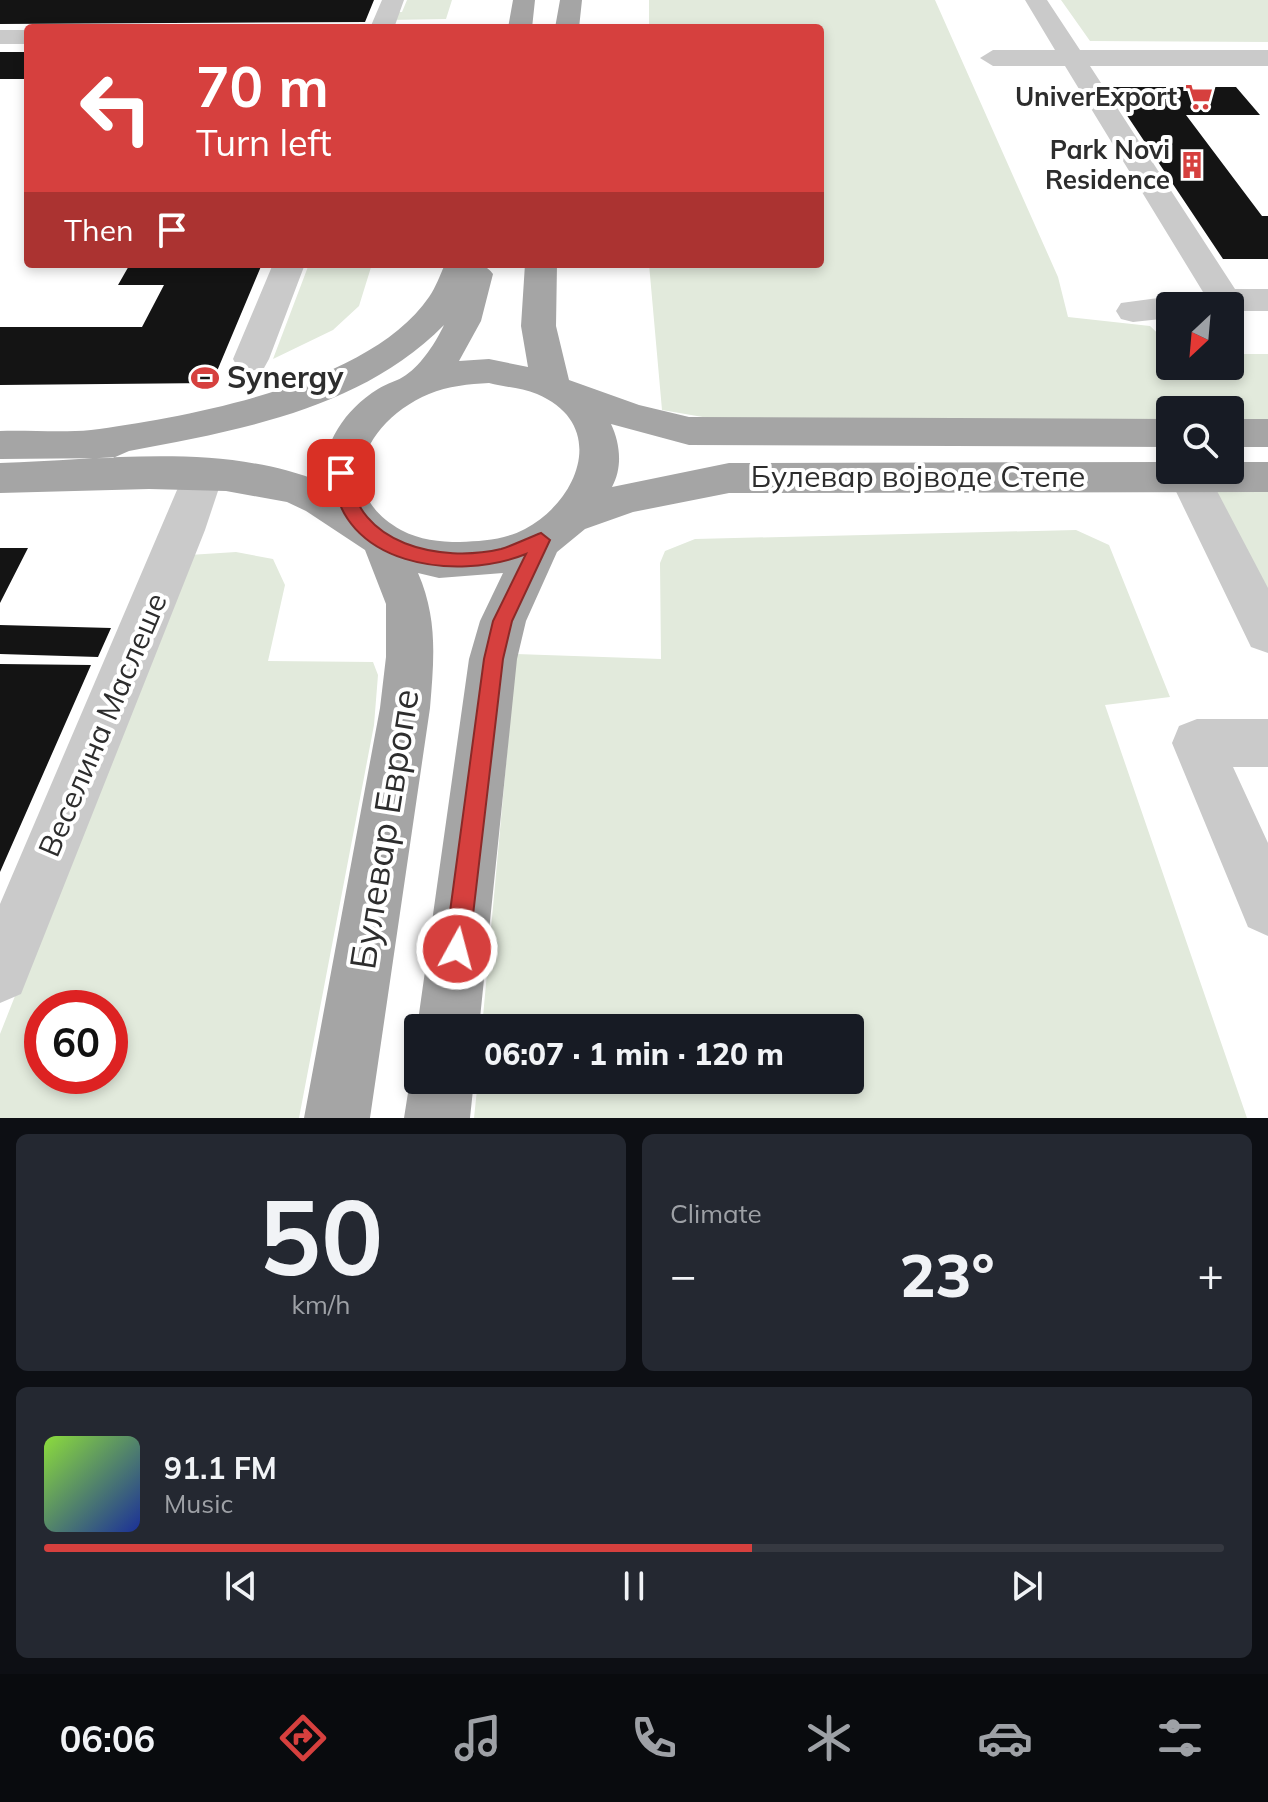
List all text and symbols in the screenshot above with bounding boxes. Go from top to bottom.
text: 70 m [196,51,329,121]
icon: left [64,56,168,160]
place label: UniverExport [1015,80,1177,113]
supermarket icon: UniverExport [1184,82,1214,112]
text: Turn left [196,120,332,165]
place label: Park Novi Residence [1045,133,1170,196]
building icon: Park Novi Residence [1177,150,1207,180]
icon: arrive [150,208,194,252]
text: Then [64,211,134,249]
north arrow [1156,292,1244,380]
map controls [1156,292,1244,484]
place label: Synergy [227,358,344,396]
sports icon: Synergy [190,363,220,393]
button: search [1156,396,1244,484]
pin [307,439,375,507]
icon: arrive [319,451,363,495]
street label: Булевар војводе Степе [751,457,1085,495]
street label: Веселина Маслеше [29,587,175,862]
street label: Булевар Европе [339,686,428,972]
position arrow [415,907,499,991]
speed limit sign: 60 [24,990,128,1094]
text: 06:07 · 1 min · 120 m [484,1035,784,1073]
text: 50 [259,1170,383,1301]
text: Climate [670,1197,762,1230]
text: 23° [899,1237,995,1312]
text: − [670,1247,696,1302]
text: + [1198,1247,1224,1302]
text: km/h [292,1288,350,1321]
text: 91.1 FM [164,1449,277,1487]
text: Music [164,1487,233,1520]
icon: previous [219,1564,263,1608]
icon: pause [612,1564,656,1608]
icon: next [1005,1564,1049,1608]
icon: directions [275,1710,331,1766]
icon: music [450,1710,506,1766]
icon: phone [626,1710,682,1766]
icon: climate [801,1710,857,1766]
icon: car [977,1710,1033,1766]
icon: filters [1152,1710,1208,1766]
text: 06:06 [60,1716,155,1761]

